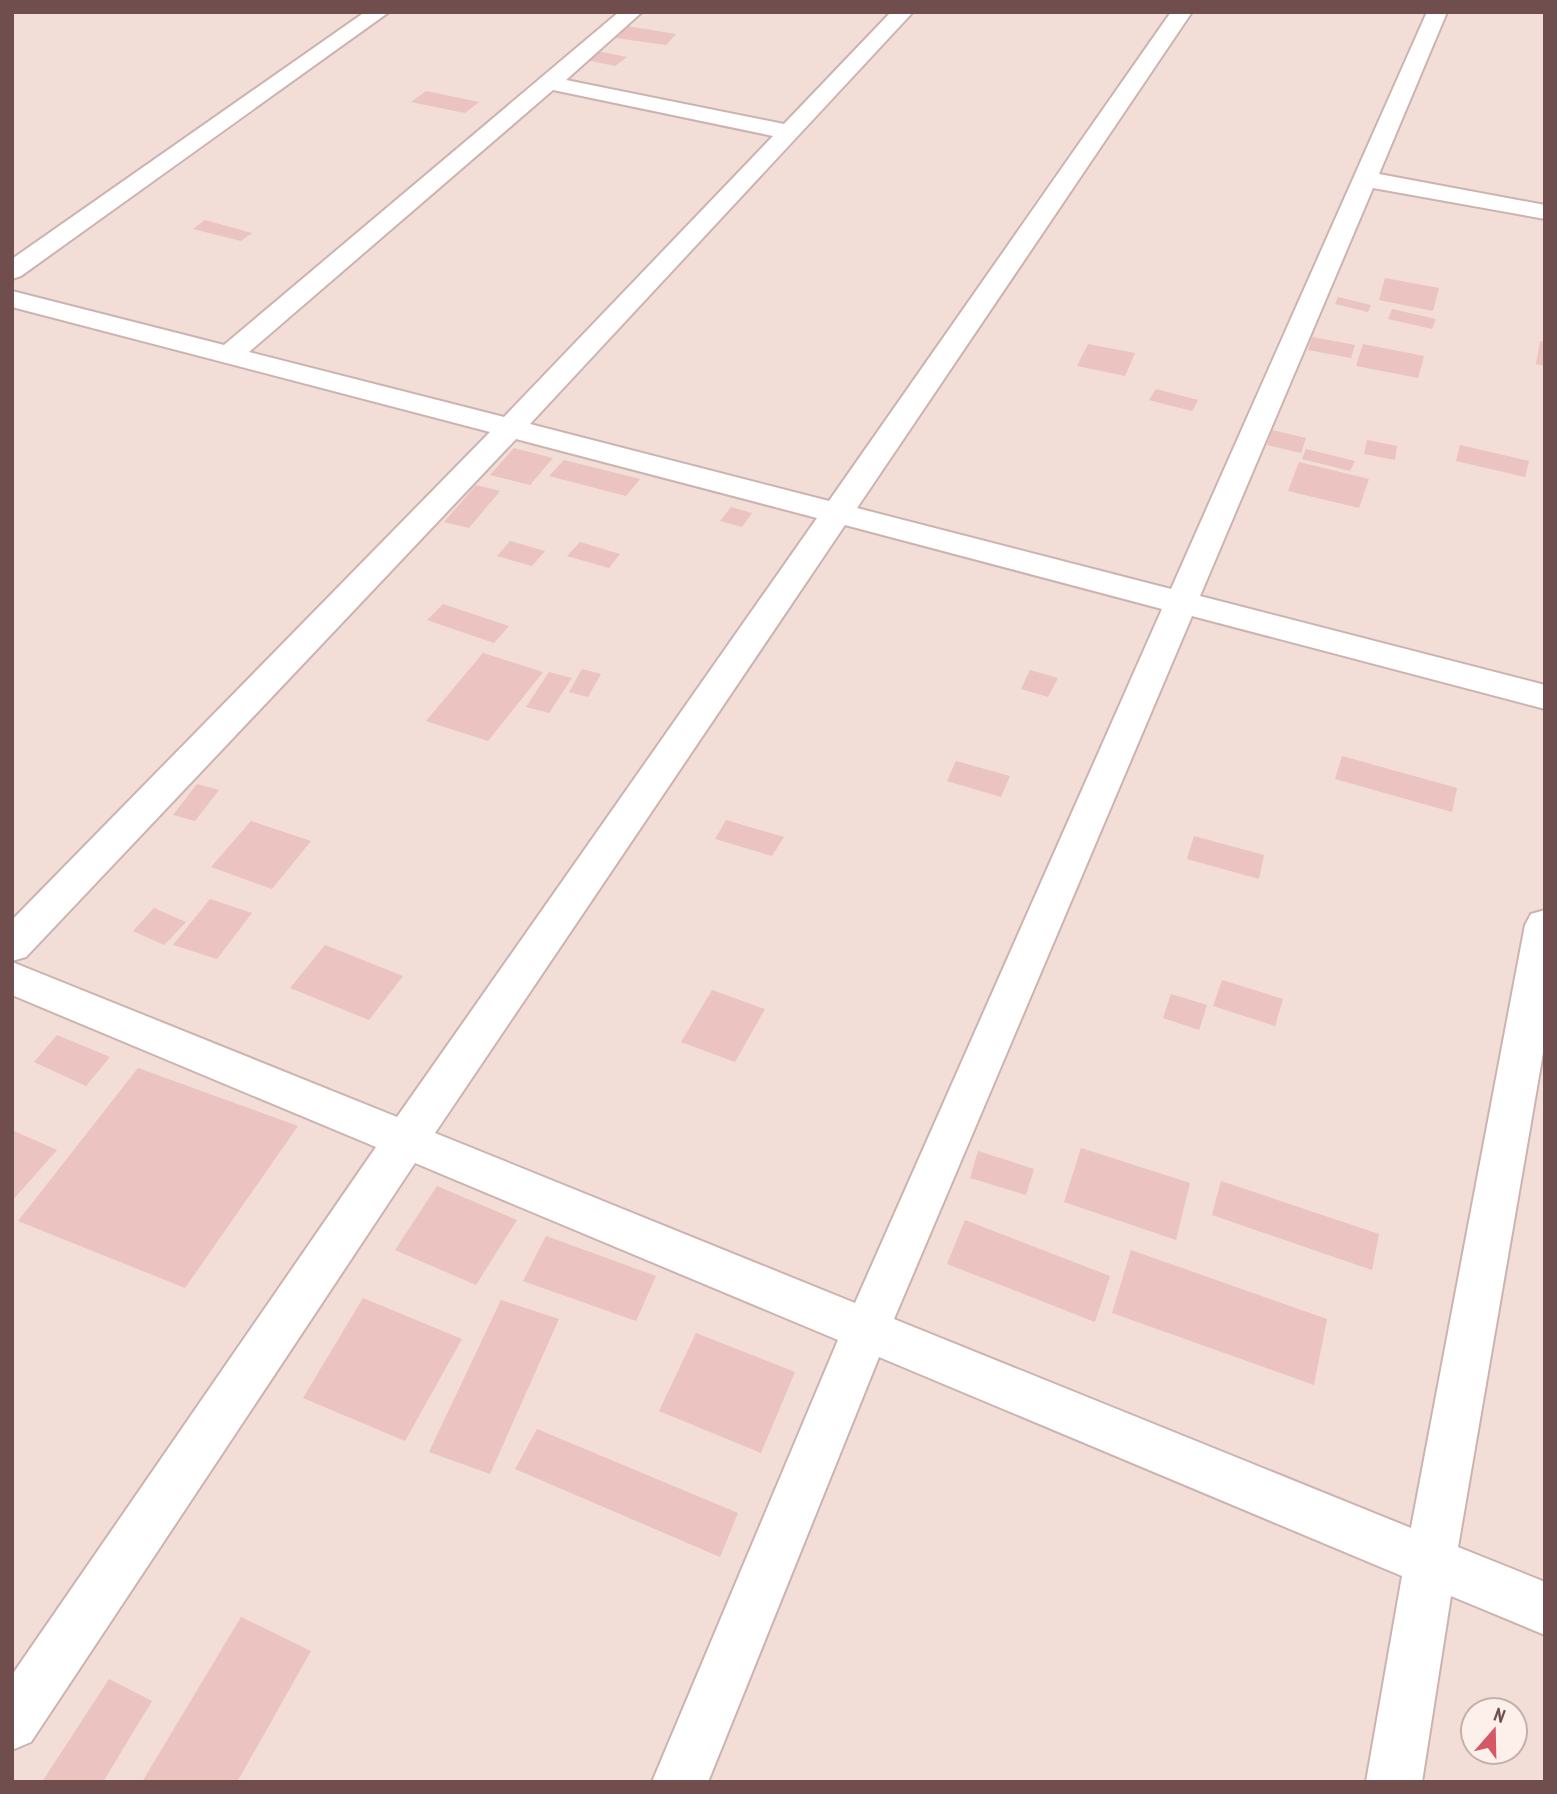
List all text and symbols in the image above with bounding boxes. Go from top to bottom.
north arrow [1459,1696,1529,1766]
text: N [1491,1702,1509,1728]

